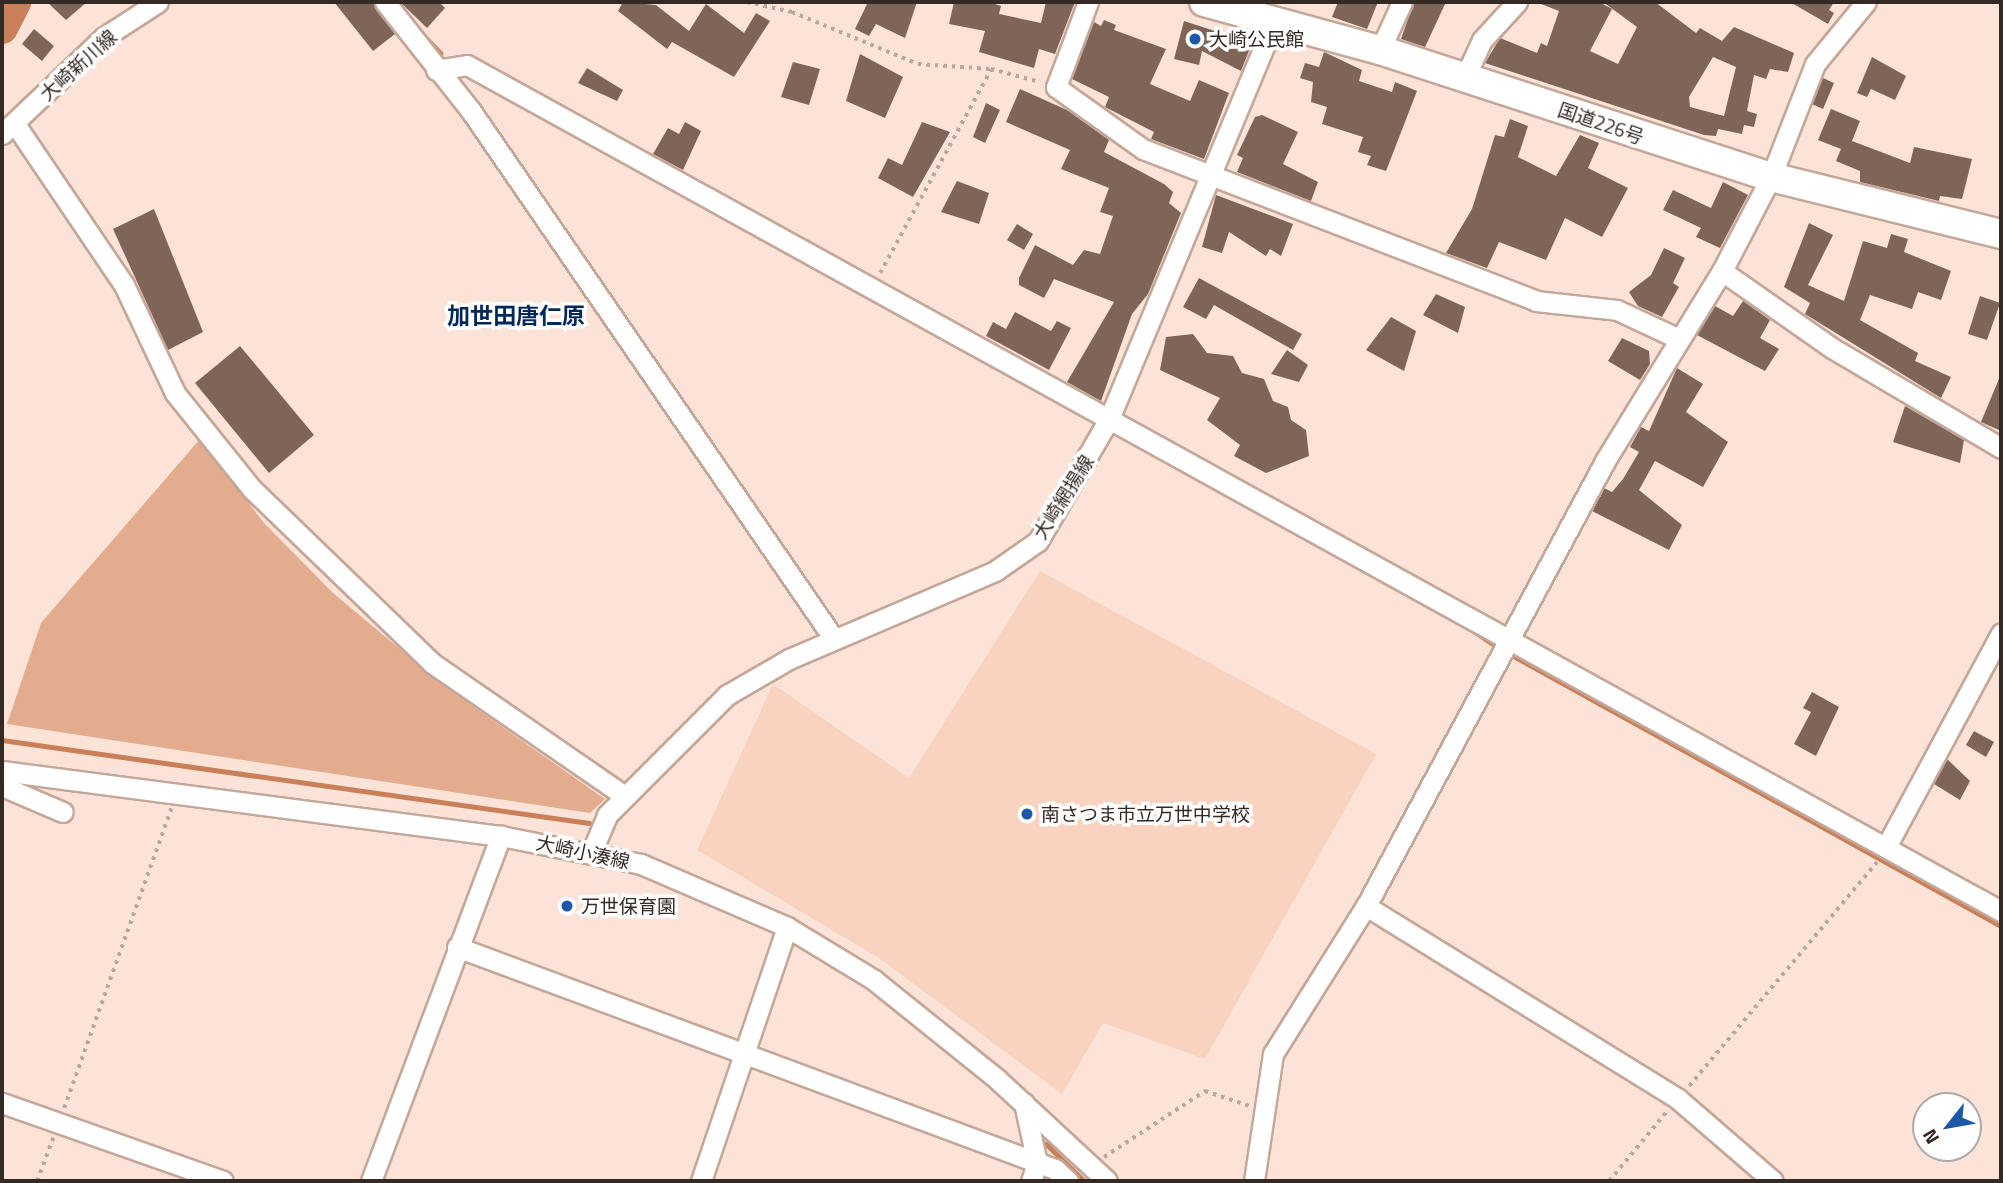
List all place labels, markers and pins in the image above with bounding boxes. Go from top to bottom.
place label: 大崎公民館 [1209,28,1304,50]
marker: 大崎公民館 [1187,31,1203,47]
place label: 南さつま市立万世中学校 [1041,803,1250,825]
marker: 南さつま市立万世中学校 [1019,806,1035,822]
place label: 万世保育園 [581,895,676,917]
marker: 万世保育園 [559,898,575,914]

